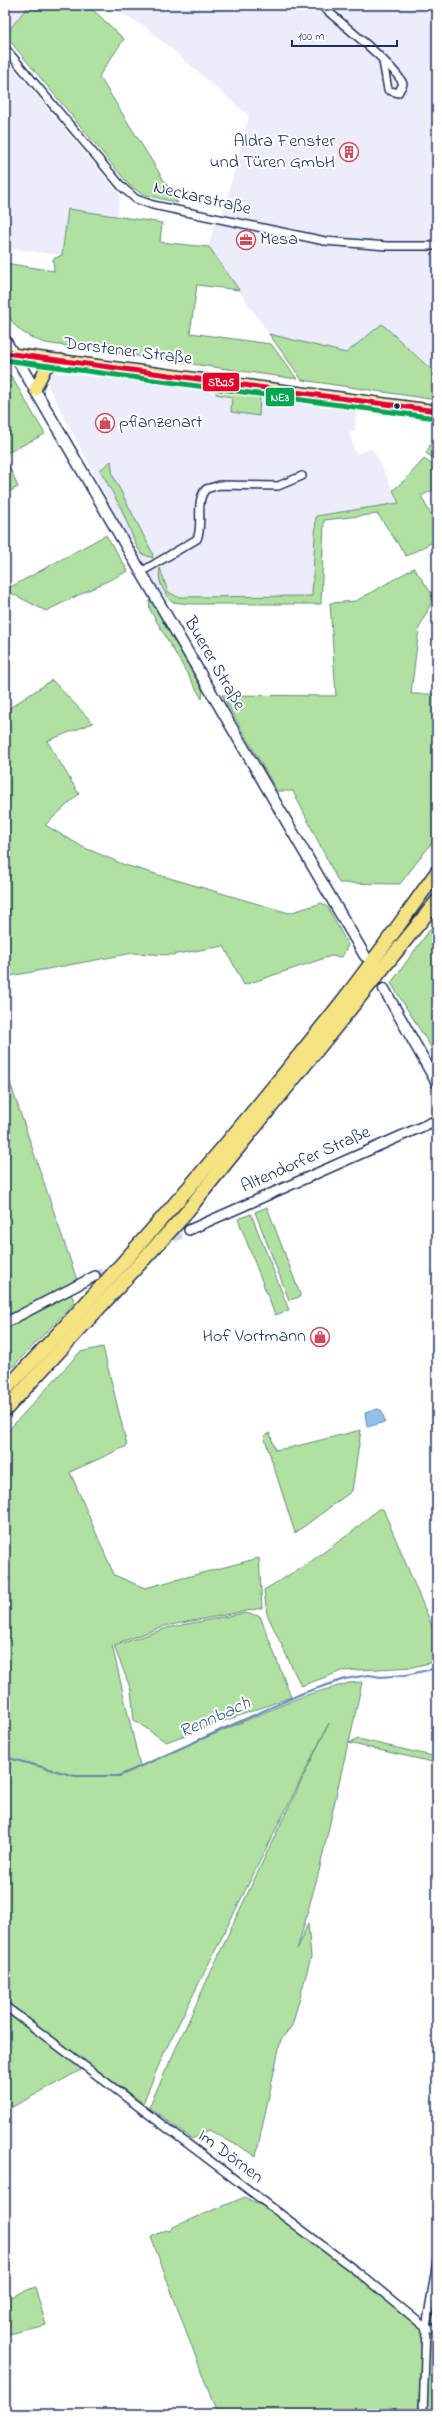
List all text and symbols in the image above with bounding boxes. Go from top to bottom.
scale bar [292,22,397,48]
text: 100 m [298,28,325,46]
place label: Aldra Fenster und Türen GmbH [210,129,335,176]
building icon: Aldra Fenster und Türen GmbH [338,141,360,163]
street label: Neckarstraße [151,175,254,223]
place label: Mesa [260,227,298,253]
office icon: Mesa [235,229,257,251]
street label: Dorstener Straße [61,331,194,373]
line badge: SB25 [202,372,240,392]
text: SB25 [208,375,235,391]
line badge: NE3 [265,387,295,407]
text: NE3 [271,390,290,406]
unlabelled marker [392,401,402,411]
place label: pflanzenart [119,410,202,436]
shop icon: pflanzenart [94,412,116,434]
street label: Buerer Straße [176,611,252,717]
street label: Altendorfer Straße [237,1119,376,1200]
place label: Hof Vortmann [202,1324,306,1350]
shop icon: Hof Vortmann [309,1326,331,1348]
water label: Rennbach [175,1690,256,1746]
street label: Im Dörnen [192,2124,269,2191]

